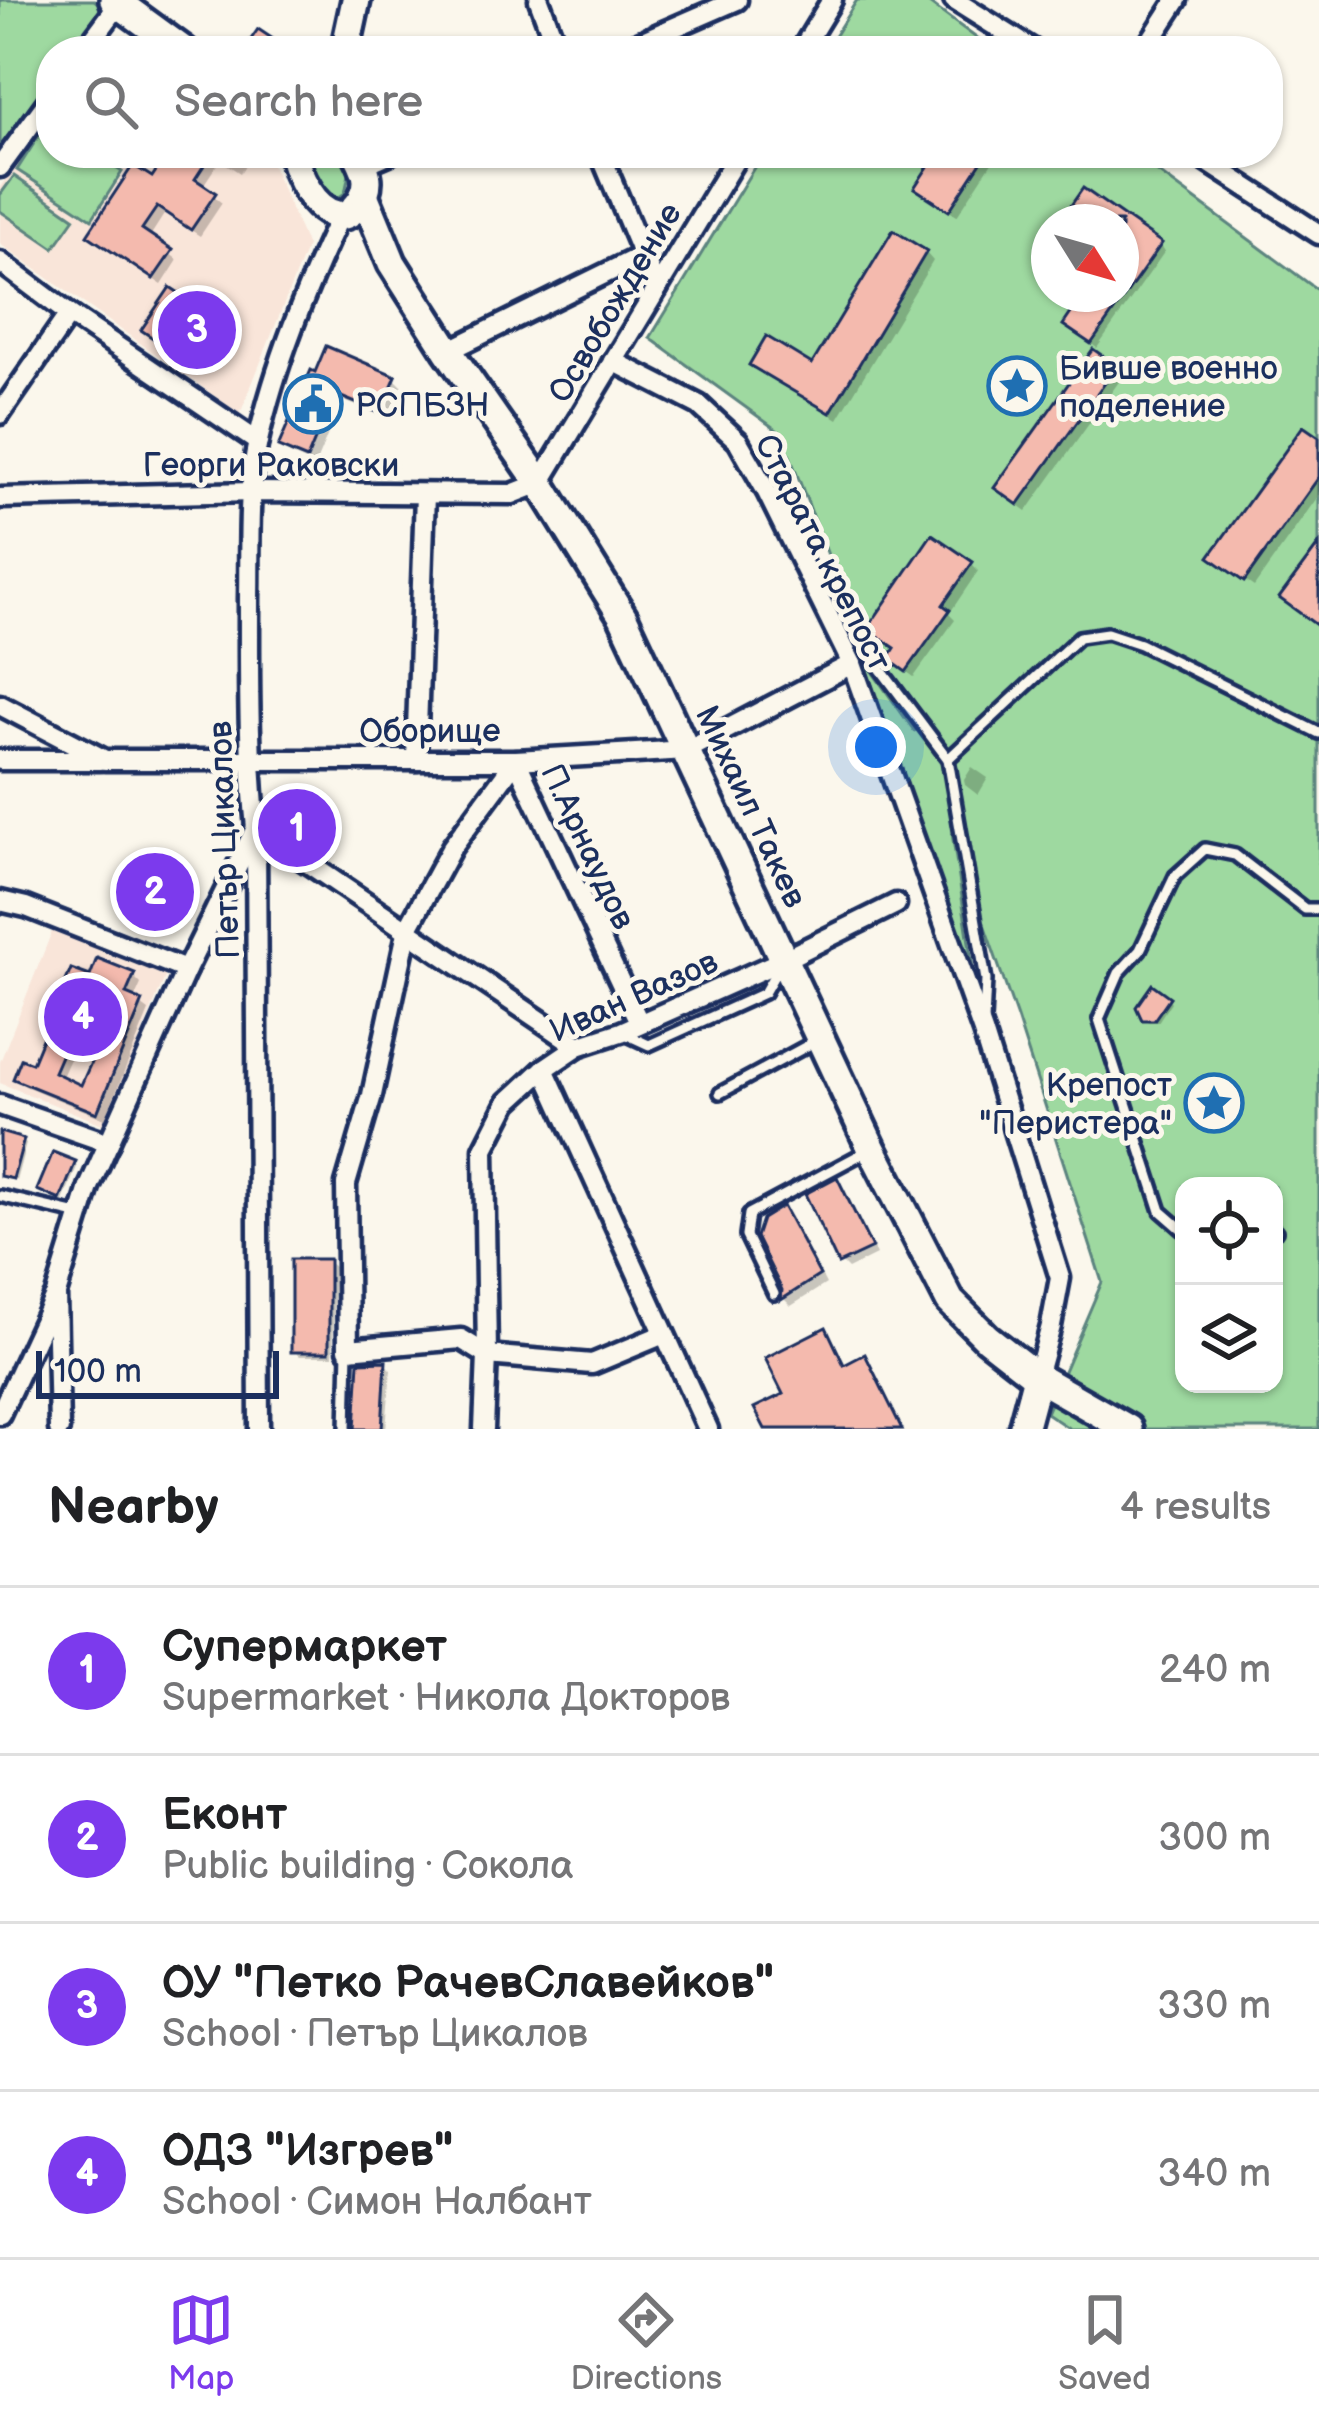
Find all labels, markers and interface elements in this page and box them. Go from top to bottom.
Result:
search box [36,36,1283,168]
icon: search [78,69,144,135]
text: Search here [174,75,423,130]
street label: Освобождение [540,196,691,410]
north arrow [1031,204,1139,312]
pin: 3 [158,285,236,375]
place label: Бивше военно поделение [1059,349,1278,427]
place icon: Бивше военно поделение [986,355,1048,417]
public building icon: РСПБЗН [282,373,344,435]
place label: РСПБЗН [355,386,490,426]
street label: Старата крепост [745,428,899,678]
street label: Георги Раковски [143,446,399,486]
street label: Михаил Такев [686,700,814,914]
street label: Оборище [359,712,501,752]
your location [846,717,906,777]
street label: Петър Цикалов [201,720,249,960]
street label: П.Арнаудов [532,758,643,936]
pin: 1 [258,783,336,873]
pin: 2 [116,847,194,937]
street label: Иван Вазов [544,942,724,1052]
pin: 4 [44,972,122,1062]
place label: Крепост "Перистера" [979,1066,1173,1144]
place icon: Крепост "Перистера" [1183,1072,1245,1134]
map controls [1175,1177,1283,1393]
button: locate [1175,1177,1283,1285]
button: layers [1175,1285,1283,1393]
scale bar [36,1345,279,1398]
text: 100 m [54,1352,142,1392]
text: Nearby [48,1477,219,1538]
text: 4 results [1120,1484,1271,1531]
text: Супермаркет [162,1620,447,1675]
text: 1 [79,1647,95,1694]
text: 240 m [1159,1647,1271,1694]
text: Supermarket · Никола Докторов [162,1675,730,1722]
text: Еконт [162,1788,287,1843]
text: 2 [75,1815,99,1862]
text: 300 m [1158,1815,1271,1862]
text: Public building · Сокола [162,1843,574,1890]
text: ОУ "Петко РачевСлавейков" [162,1956,774,2011]
text: 3 [76,1983,98,2030]
text: 330 m [1157,1983,1271,2030]
text: School · Петър Цикалов [162,2011,588,2058]
text: ОДЗ "Изгрев" [162,2124,453,2179]
text: 4 [76,2151,98,2198]
text: 340 m [1158,2151,1271,2198]
text: School · Симон Налбант [162,2179,592,2226]
tab: Map [168,2287,234,2399]
tab: Directions [571,2287,722,2399]
tab: Saved [1058,2287,1151,2399]

